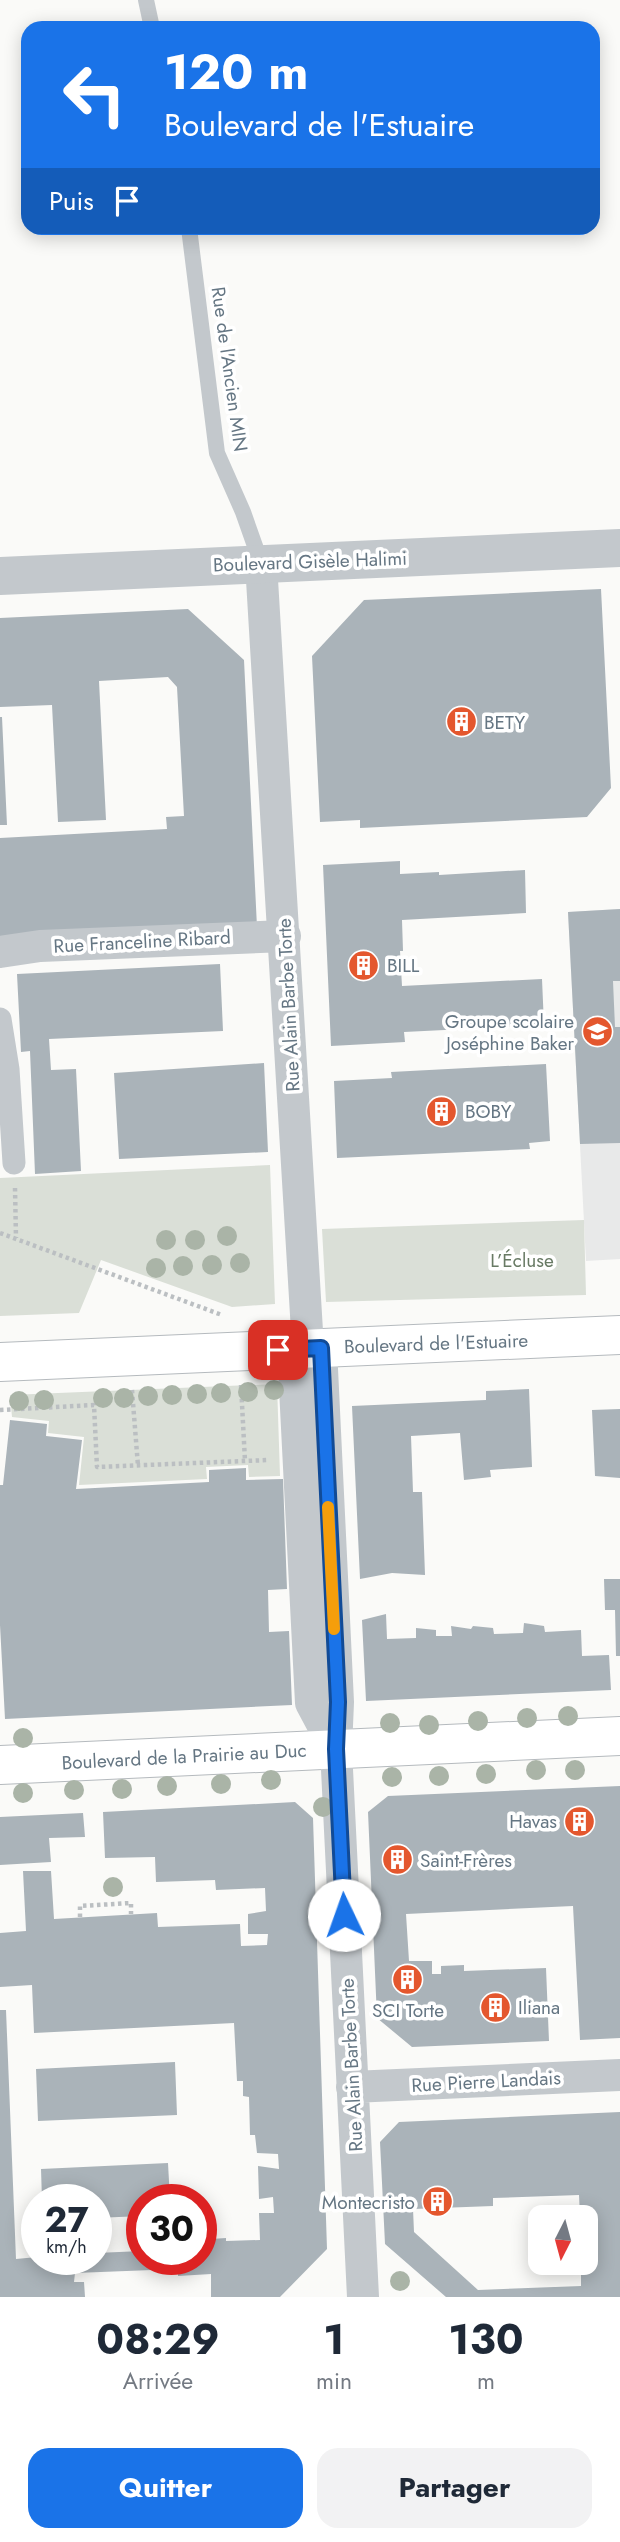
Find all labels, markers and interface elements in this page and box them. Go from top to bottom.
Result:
text: 120 m [164,37,308,107]
icon: left [49,49,140,140]
text: Boulevard de l'Estuaire [164,102,474,148]
text: Puis [49,182,94,220]
icon: arrive [108,182,146,220]
street label: Rue de l'Ancien MIN [205,285,254,453]
street label: Boulevard Gisèle Halimi [213,545,407,578]
building icon: BETY [444,705,478,739]
place label: BETY [484,709,525,736]
street label: Rue Alain Barbe Torte [270,917,307,1092]
street label: Rue Franceline Ribard [53,923,231,960]
building icon: BILL [347,948,381,982]
place label: BILL [387,952,420,979]
place label: Groupe scolaire Joséphine Baker [443,1008,574,1057]
school or university icon: Groupe scolaire Joséphine Baker [580,1015,614,1049]
building icon: BOBY [425,1094,459,1128]
place label: BOBY [465,1098,512,1125]
park label: L’Écluse [490,1247,554,1274]
pin [248,1320,308,1380]
street label: Boulevard de l'Estuaire [343,1327,529,1360]
icon: arrive [259,1331,297,1369]
street label: Boulevard de la Prairie au Duc [61,1737,307,1776]
building icon: Havas [563,1804,597,1838]
place label: Havas [509,1808,557,1835]
building icon: Saint-Frères [380,1843,414,1877]
place label: Saint-Frères [420,1847,512,1874]
position arrow [307,1878,381,1952]
building icon: SCI Torte [391,1962,425,1996]
street label: Rue Alain Barbe Torte [333,1977,370,2152]
building icon: Iliana [478,1990,512,2024]
place label: Iliana [518,1994,560,2021]
place label: SCI Torte [372,1997,444,2024]
street label: Rue Pierre Landais [411,2064,562,2099]
speed limit sign: 30 [126,2184,217,2275]
building icon: Montecristo [421,2185,455,2219]
place label: Montecristo [322,2189,415,2216]
text: 27 [44,2195,89,2245]
north arrow [528,2205,598,2275]
map controls [528,2205,598,2275]
text: km/h [46,2234,87,2260]
text: 08:29 [96,2309,220,2370]
text: 1 [323,2309,345,2370]
text: 130 [448,2309,524,2370]
text: Arrivée [123,2364,193,2398]
text: min [316,2364,352,2398]
text: m [477,2364,495,2398]
button: Quitter [28,2448,303,2528]
button: Partager [317,2448,592,2528]

